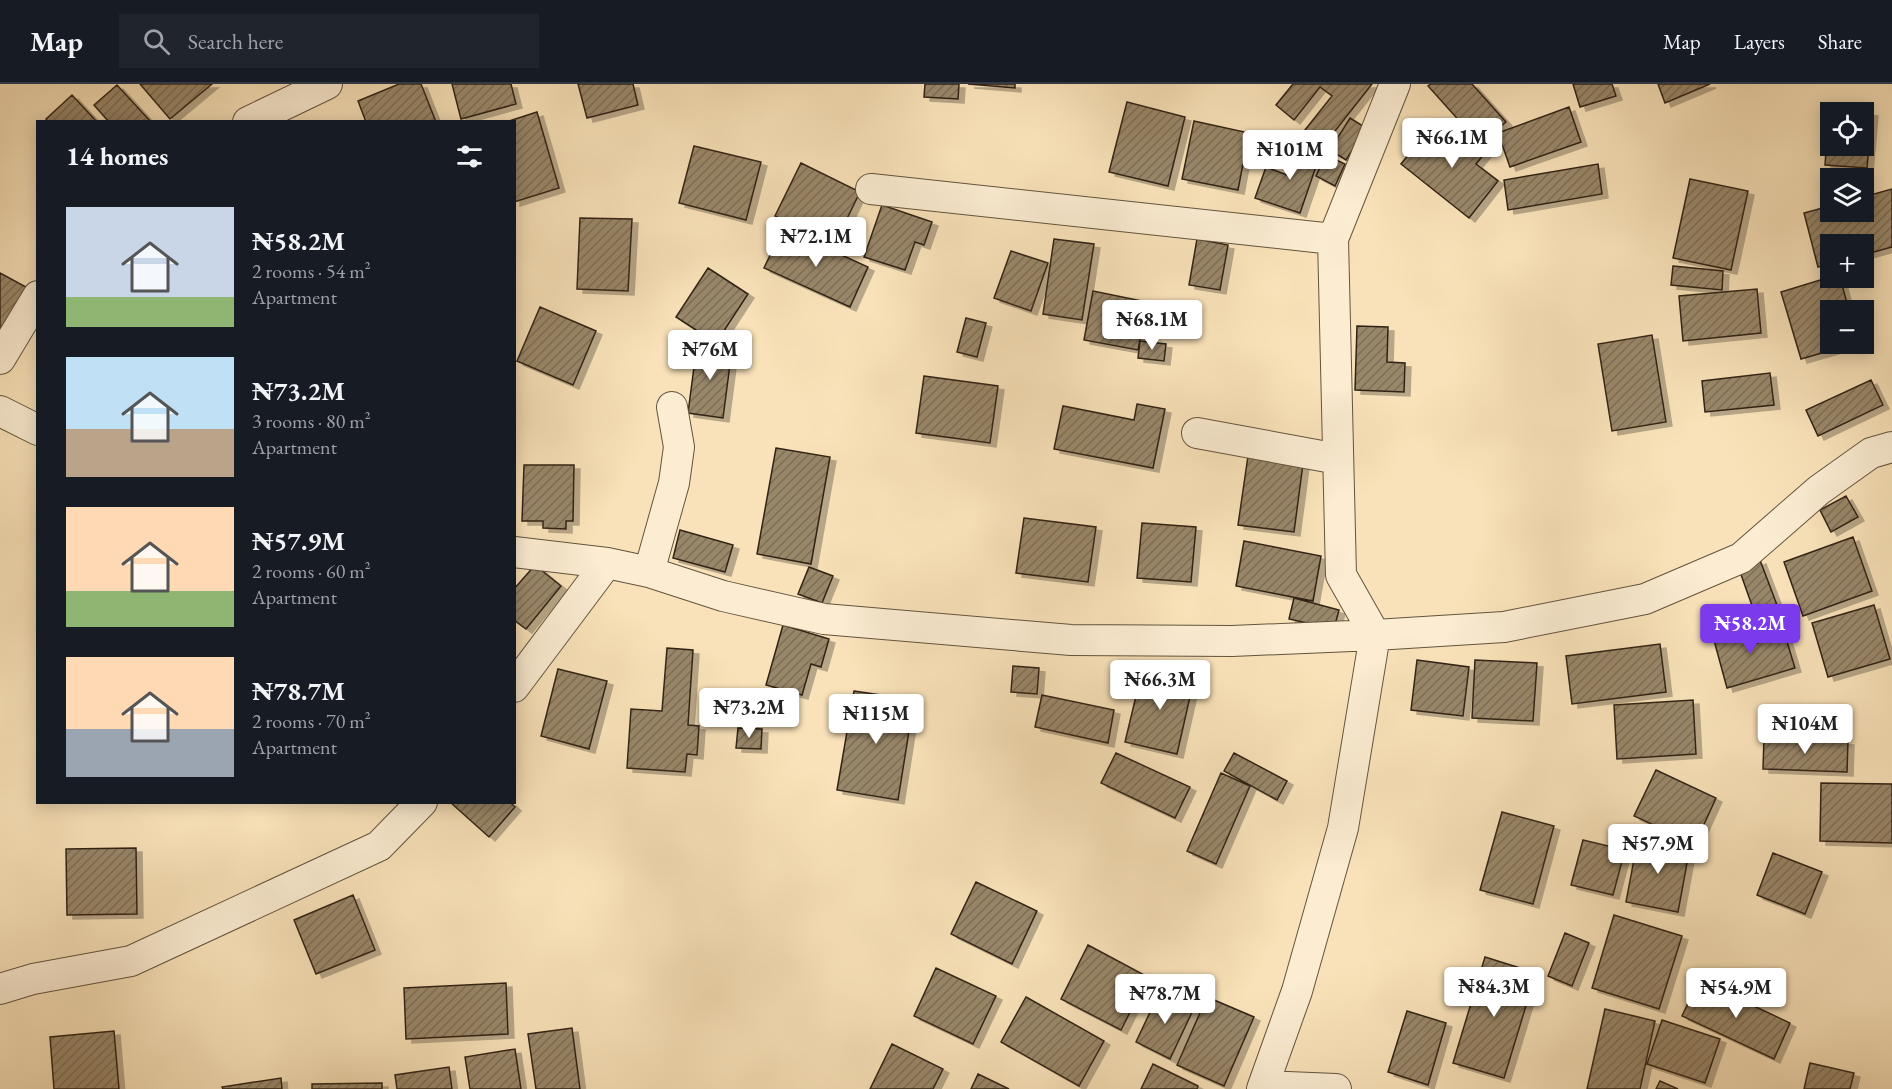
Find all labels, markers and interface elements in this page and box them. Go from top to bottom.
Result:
search box [119,14,539,68]
text: Map [30,23,83,59]
icon: search [140,25,173,58]
text: Search here [188,27,283,56]
text: Map [1663,28,1701,55]
text: Layers [1734,28,1785,55]
text: Share [1818,28,1862,55]
map controls [1820,102,1874,354]
button: locate [1820,102,1874,156]
pin: ₦66.1M [1403,118,1501,169]
text: ₦66.1M [1416,124,1488,150]
pin: ₦101M [1248,130,1332,181]
text: ₦101M [1257,136,1323,162]
text: 14 homes [66,139,168,173]
icon: filters [453,140,486,173]
button: layers [1820,168,1874,222]
pin: ₦72.1M [767,217,865,268]
text: ₦72.1M [780,223,852,249]
text: ₦58.2M [252,224,345,258]
icon: home [114,231,186,303]
button: + [1820,234,1874,288]
text: 2 rooms · 54 m² [252,258,371,284]
text: Apartment [252,284,337,310]
pin: ₦68.1M [1103,300,1201,351]
button: − [1820,300,1874,354]
text: ₦68.1M [1116,306,1188,332]
pin: ₦76M [674,330,746,381]
text: ₦76M [682,336,738,362]
text: ₦73.2M [252,374,345,408]
icon: home [114,381,186,453]
text: 3 rooms · 80 m² [252,408,371,434]
text: Apartment [252,434,337,460]
text: ₦57.9M [252,524,345,558]
icon: home [114,531,186,603]
text: 2 rooms · 60 m² [252,558,371,584]
text: Apartment [252,584,337,610]
pin: ₦58.2M [1701,604,1799,655]
text: ₦58.2M [1714,610,1786,636]
pin: ₦66.3M [1111,660,1209,711]
text: ₦66.3M [1124,666,1196,692]
text: ₦78.7M [252,674,345,708]
icon: home [114,681,186,753]
pin: ₦73.2M [700,688,798,739]
text: ₦73.2M [713,694,785,720]
pin: ₦115M [834,694,918,745]
text: ₦115M [843,700,909,726]
pin: ₦104M [1763,704,1847,755]
text: 2 rooms · 70 m² [252,708,371,734]
text: ₦104M [1772,710,1838,736]
text: Apartment [252,734,337,760]
pin: ₦57.9M [1609,824,1707,875]
text: ₦57.9M [1622,830,1694,856]
pin: ₦84.3M [1445,967,1543,1018]
pin: ₦54.9M [1687,968,1785,1019]
text: ₦84.3M [1458,973,1530,999]
pin: ₦78.7M [1116,974,1214,1025]
text: ₦54.9M [1700,974,1772,1000]
text: ₦78.7M [1129,980,1201,1006]

